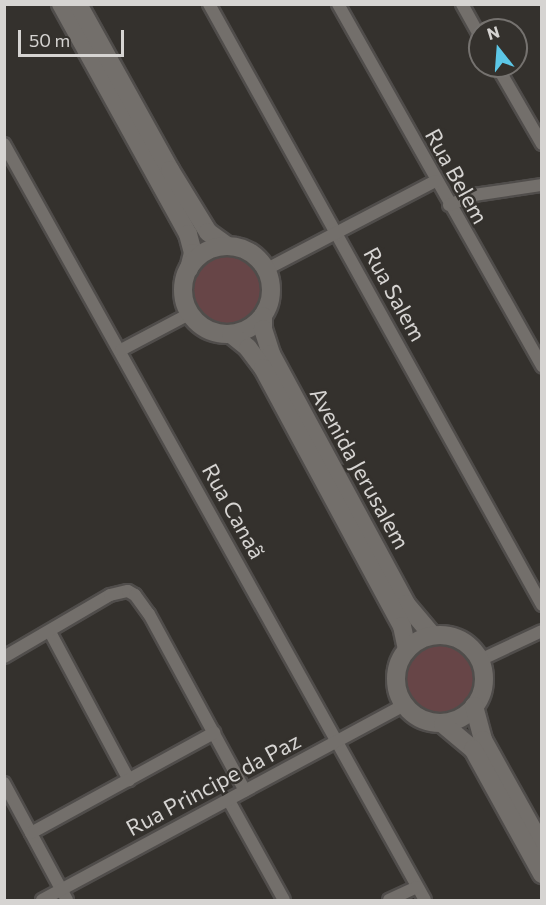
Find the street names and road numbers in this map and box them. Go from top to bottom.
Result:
street label: Rua Belem [420,124,494,228]
street label: Rua Salem [358,242,432,346]
street label: Avenida Jerusalem [305,383,415,553]
street label: Rua Canaã [197,459,271,563]
street label: Rua Principe da Paz [121,727,305,841]

